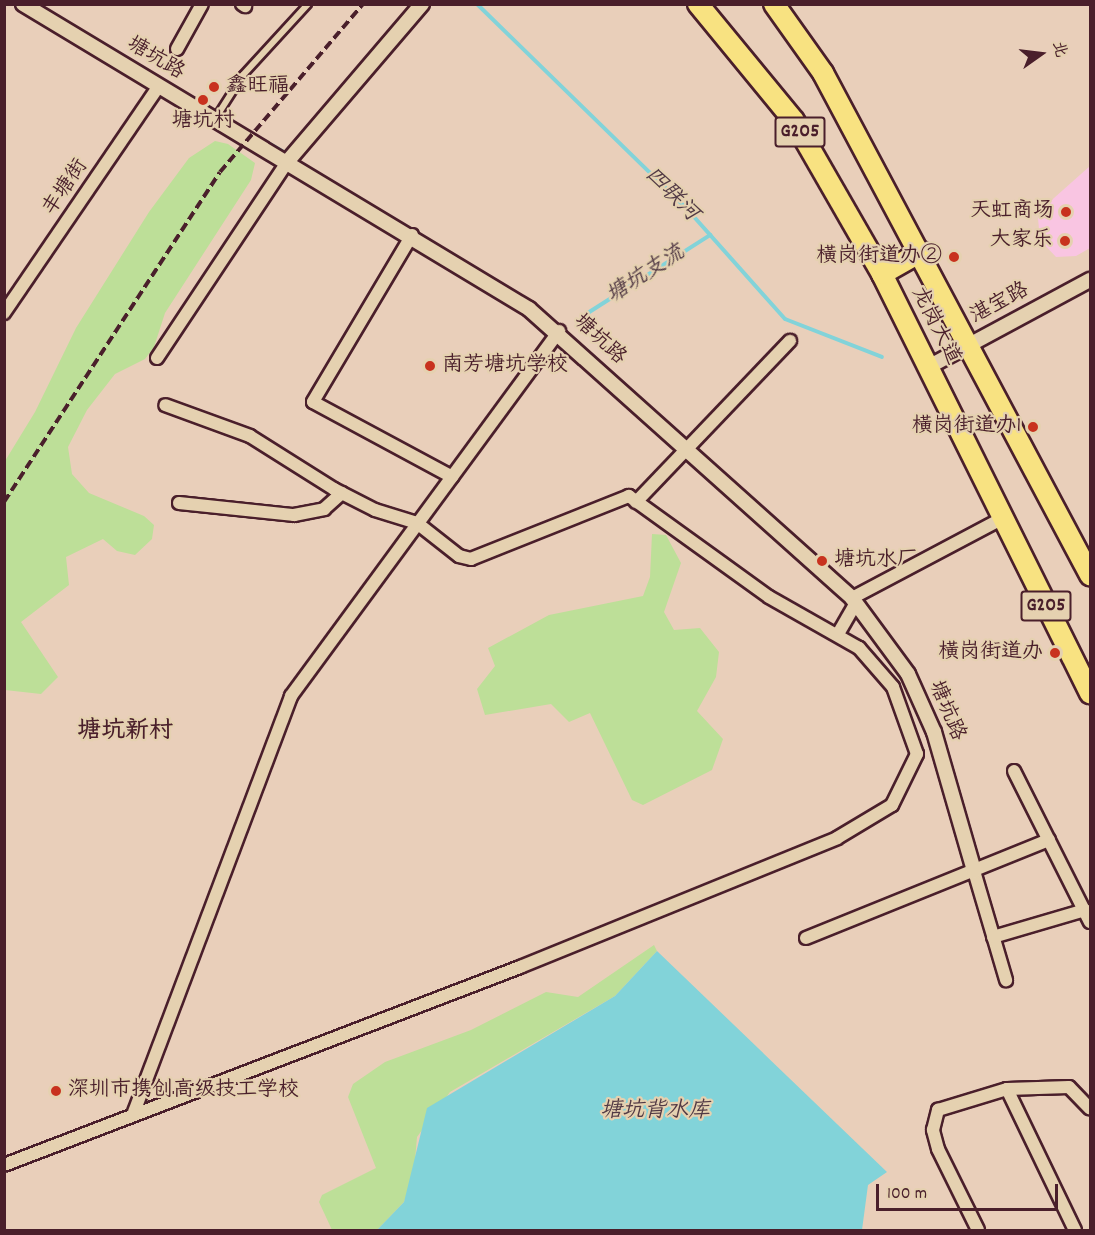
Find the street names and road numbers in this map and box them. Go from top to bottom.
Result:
street label: 塘坑路 [122,32,188,86]
road number: G205 [774,115,826,149]
street label: 丰塘街 [38,155,94,221]
street label: 湛宝路 [966,278,1034,330]
street label: 龙岗大道 [905,283,965,369]
street label: 塘坑路 [567,309,631,371]
road number: G205 [1020,589,1072,623]
street label: 塘坑路 [922,677,970,745]

